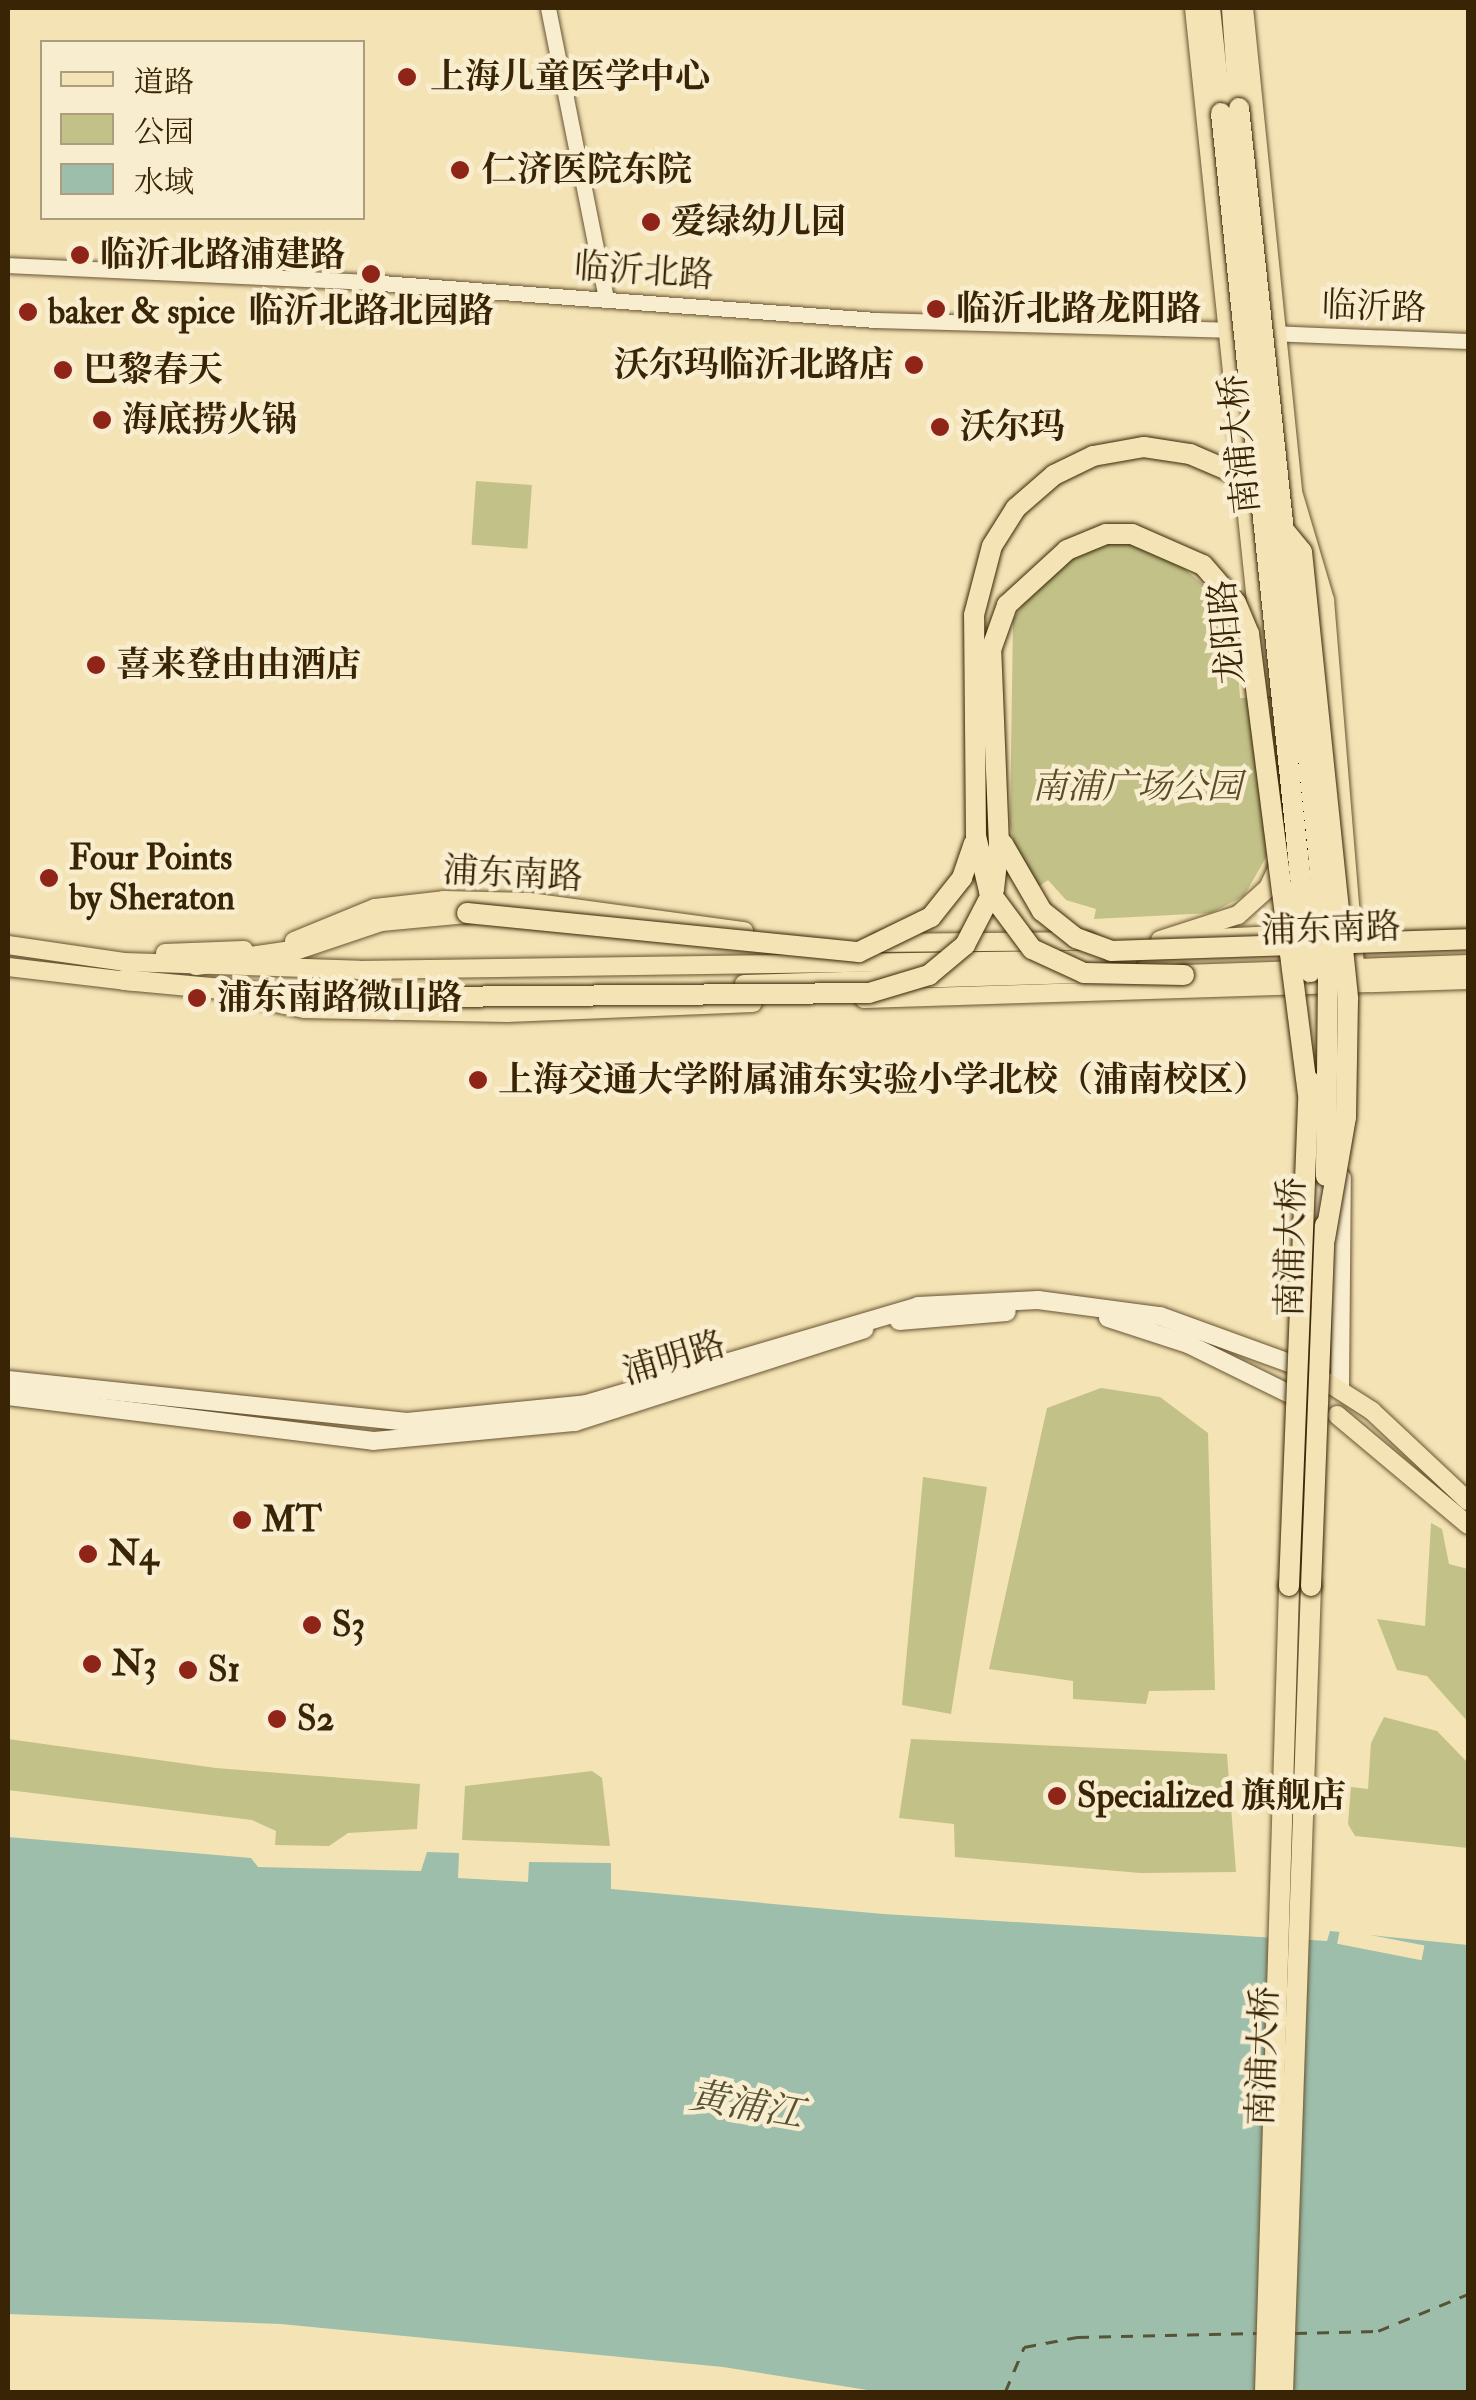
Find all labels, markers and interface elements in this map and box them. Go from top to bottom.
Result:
legend [40,40,365,220]
place label: 上海儿童医学中心 [430,56,710,98]
text: 道路 [134,64,194,101]
marker: 上海儿童医学中心 [394,64,420,90]
text: 公园 [134,114,194,151]
place label: 仁济医院东院 [482,149,692,191]
marker: 仁济医院东院 [447,157,473,183]
text: 水域 [134,164,194,201]
place label: 爱绿幼儿园 [671,201,846,243]
marker: 爱绿幼儿园 [640,211,662,233]
place label: 临沂北路浦建路 [100,234,345,276]
marker: 临沂北路浦建路 [69,244,91,266]
street label: 临沂北路 [573,245,715,297]
marker: 临沂北路北园路 [360,263,382,285]
street label: 临沂路 [1321,284,1427,330]
place label: 临沂北路龙阳路 [956,288,1201,330]
place label: 临沂北路北园路 [249,290,493,332]
place label: baker & spice [48,291,235,333]
marker: 临沂北路龙阳路 [925,298,947,320]
marker: baker & spice [17,301,39,323]
place label: 沃尔玛临沂北路店 [614,344,894,386]
place label: 巴黎春天 [83,349,223,391]
marker: 沃尔玛临沂北路店 [903,354,925,376]
marker: 巴黎春天 [52,359,74,381]
street label: 南浦大桥 [1212,372,1268,516]
place label: 海底捞火锅 [122,399,297,441]
place label: 沃尔玛 [960,406,1065,448]
marker: 海底捞火锅 [91,409,113,431]
marker: 沃尔玛 [929,416,951,438]
street label: 龙阳路 [1202,578,1252,686]
place label: 喜来登由由酒店 [116,644,361,686]
marker: 喜来登由由酒店 [85,654,107,676]
park label: 南浦广场公园 [1032,766,1242,808]
place label: Four Points by Sheraton [69,837,235,919]
street label: 浦东南路 [442,849,584,899]
marker: Four Points by Sheraton [38,867,60,889]
street label: 浦东南路 [1260,906,1402,952]
place label: 浦东南路微山路 [217,977,462,1019]
marker: 浦东南路微山路 [186,987,208,1009]
place label: 上海交通大学附属浦东实验小学北校（浦南校区） [498,1059,1268,1101]
marker: 上海交通大学附属浦东实验小学北校（浦南校区） [467,1069,489,1091]
street label: 南浦大桥 [1269,1177,1313,1317]
street label: 浦明路 [618,1323,730,1393]
place label: MT [262,1499,322,1541]
marker: MT [231,1509,253,1531]
place label: N4 [108,1533,158,1575]
marker: N4 [77,1543,99,1565]
place label: S3 [332,1604,365,1646]
marker: S3 [301,1614,323,1636]
place label: N3 [112,1643,157,1685]
place label: S1 [208,1649,240,1691]
marker: N3 [81,1653,103,1675]
marker: S1 [177,1659,199,1681]
place label: S2 [297,1698,334,1740]
marker: S2 [266,1708,288,1730]
place label: Specialized 旗舰店 [1077,1775,1346,1817]
marker: Specialized 旗舰店 [1046,1785,1068,1807]
street label: 南浦大桥 [1240,1985,1286,2127]
water label: 黄浦江 [686,2074,806,2138]

